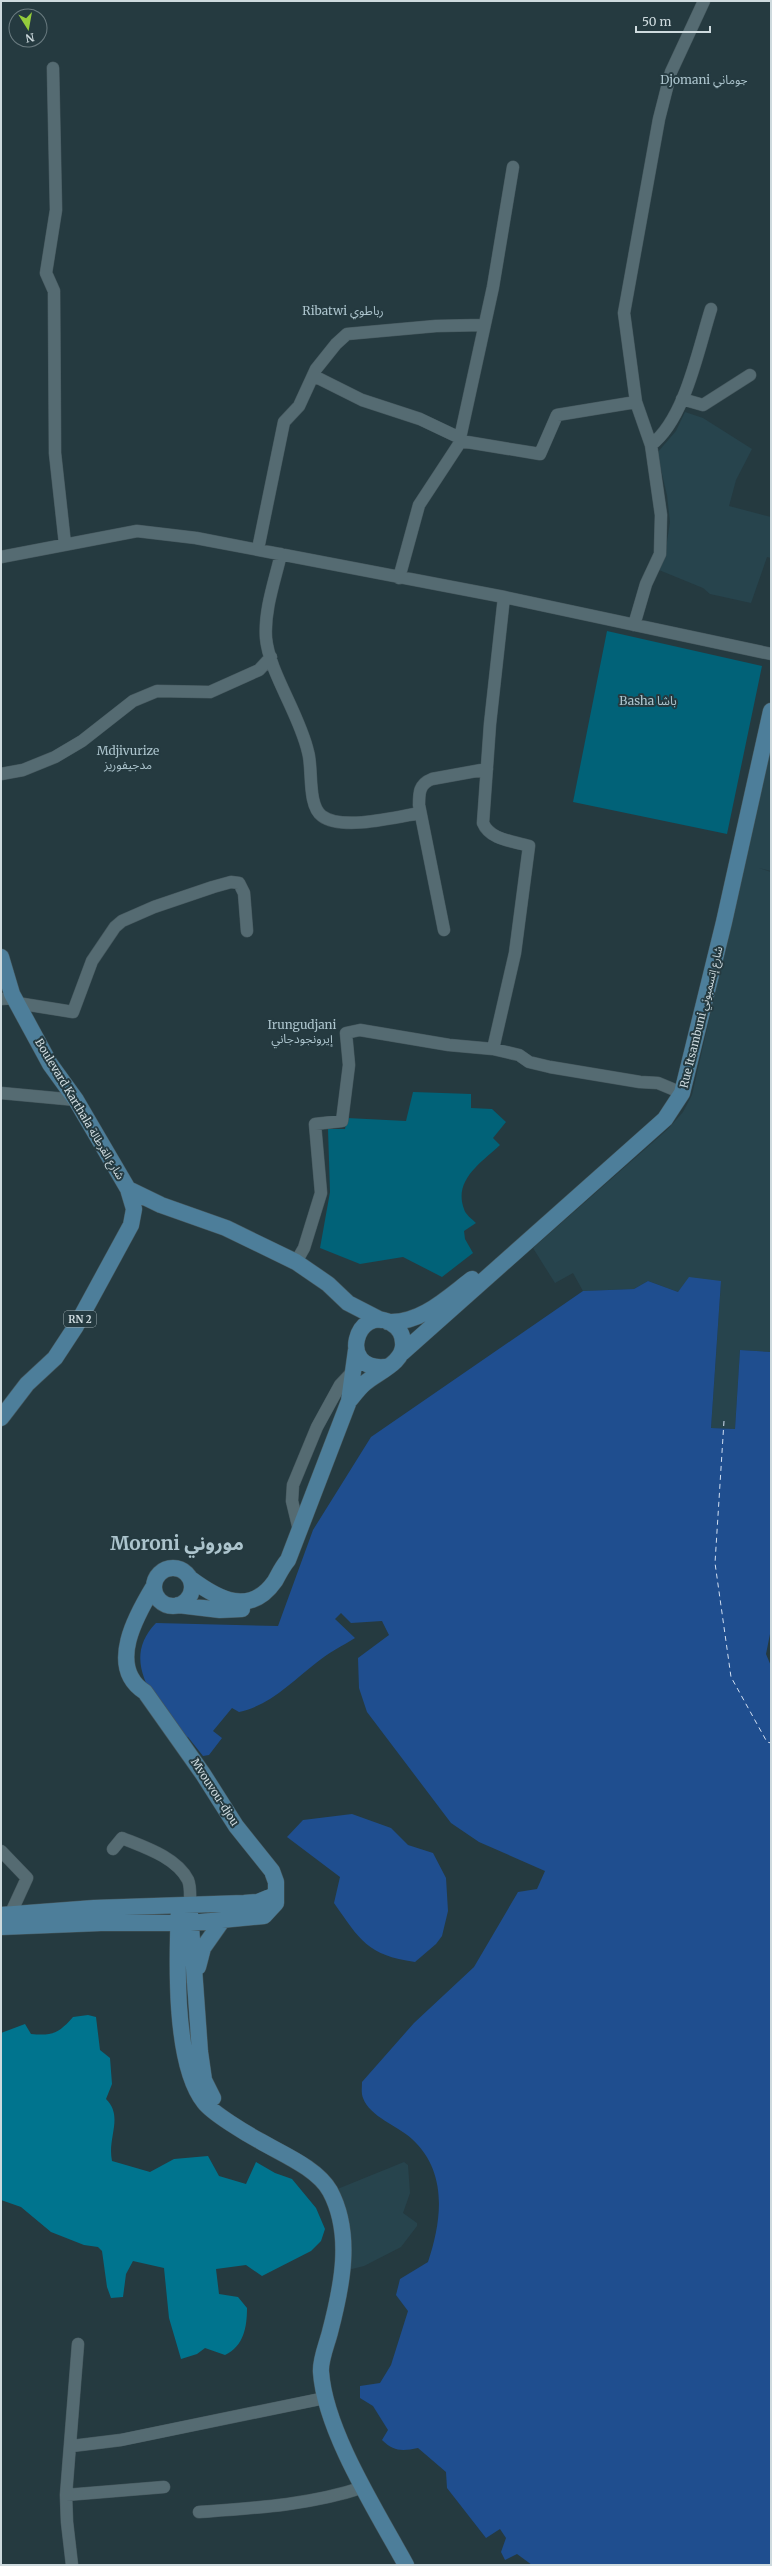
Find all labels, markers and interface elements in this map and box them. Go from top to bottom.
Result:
north arrow [8,8,48,48]
scale bar [636,8,710,34]
text: 50 m [642,14,671,29]
text: N [24,30,36,46]
district label: Djomani جوماني [660,72,748,89]
district label: Ribatwi رباطوي [302,303,384,320]
district label: Basha باشا [619,693,677,708]
district label: Mdjivurize مدجيفوريز [97,743,159,772]
street label: Rue Itsambuni شارع إتسمبوني [677,944,728,1090]
district label: Irungudjani إيرونجودجاني [268,1017,337,1048]
street label: Boulevard Karthala شارع القرطالة [31,1036,128,1183]
road number: RN 2 [64,1311,96,1327]
district label: Moroni موروني [110,1531,244,1558]
street label: Mvouvou-djou [188,1756,242,1828]

